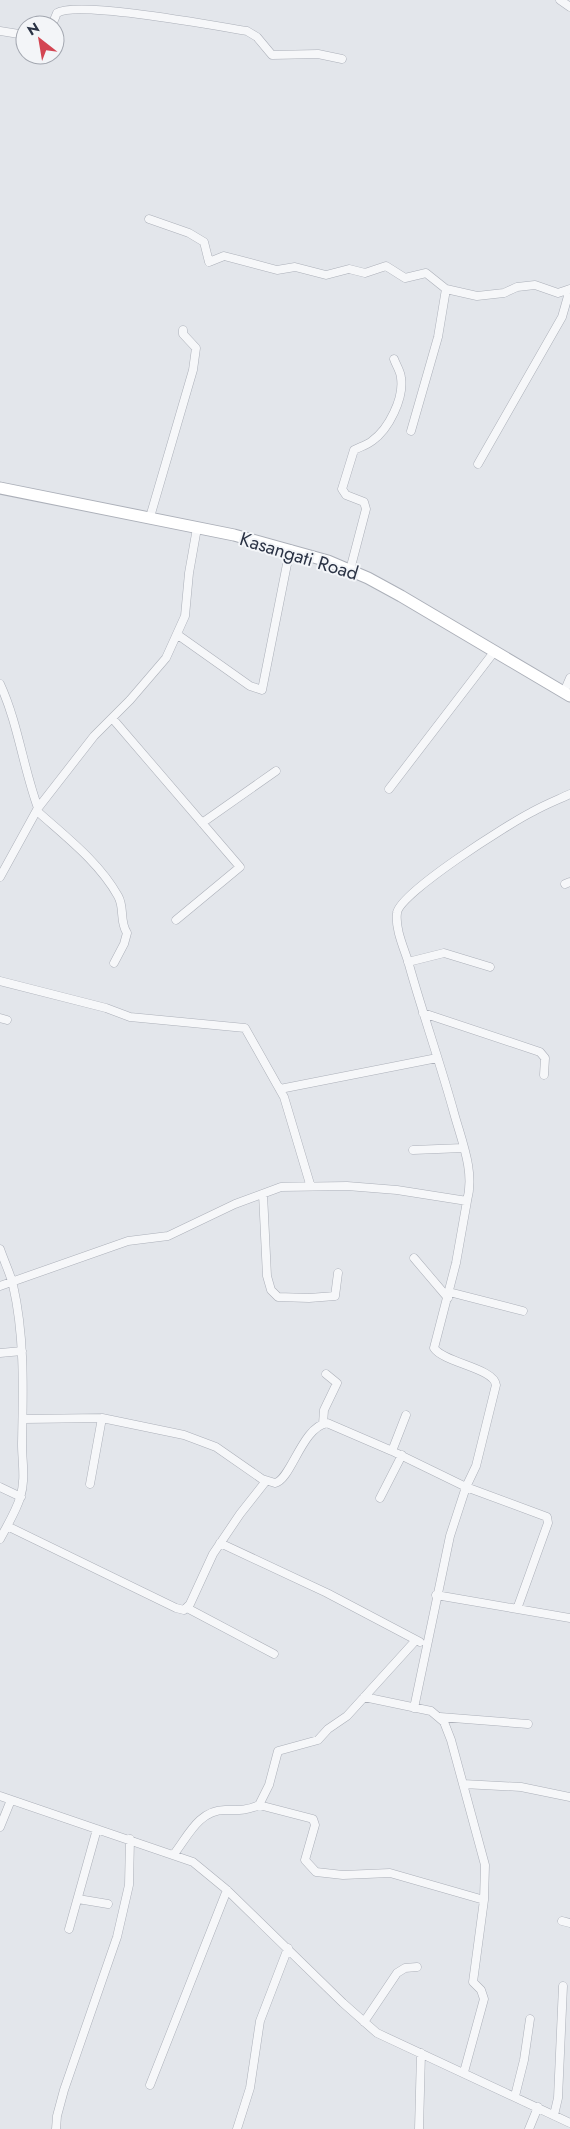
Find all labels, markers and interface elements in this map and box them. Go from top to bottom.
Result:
north arrow [15,15,65,65]
text: N [23,17,43,40]
street label: Kasangati Road [236,525,362,587]

